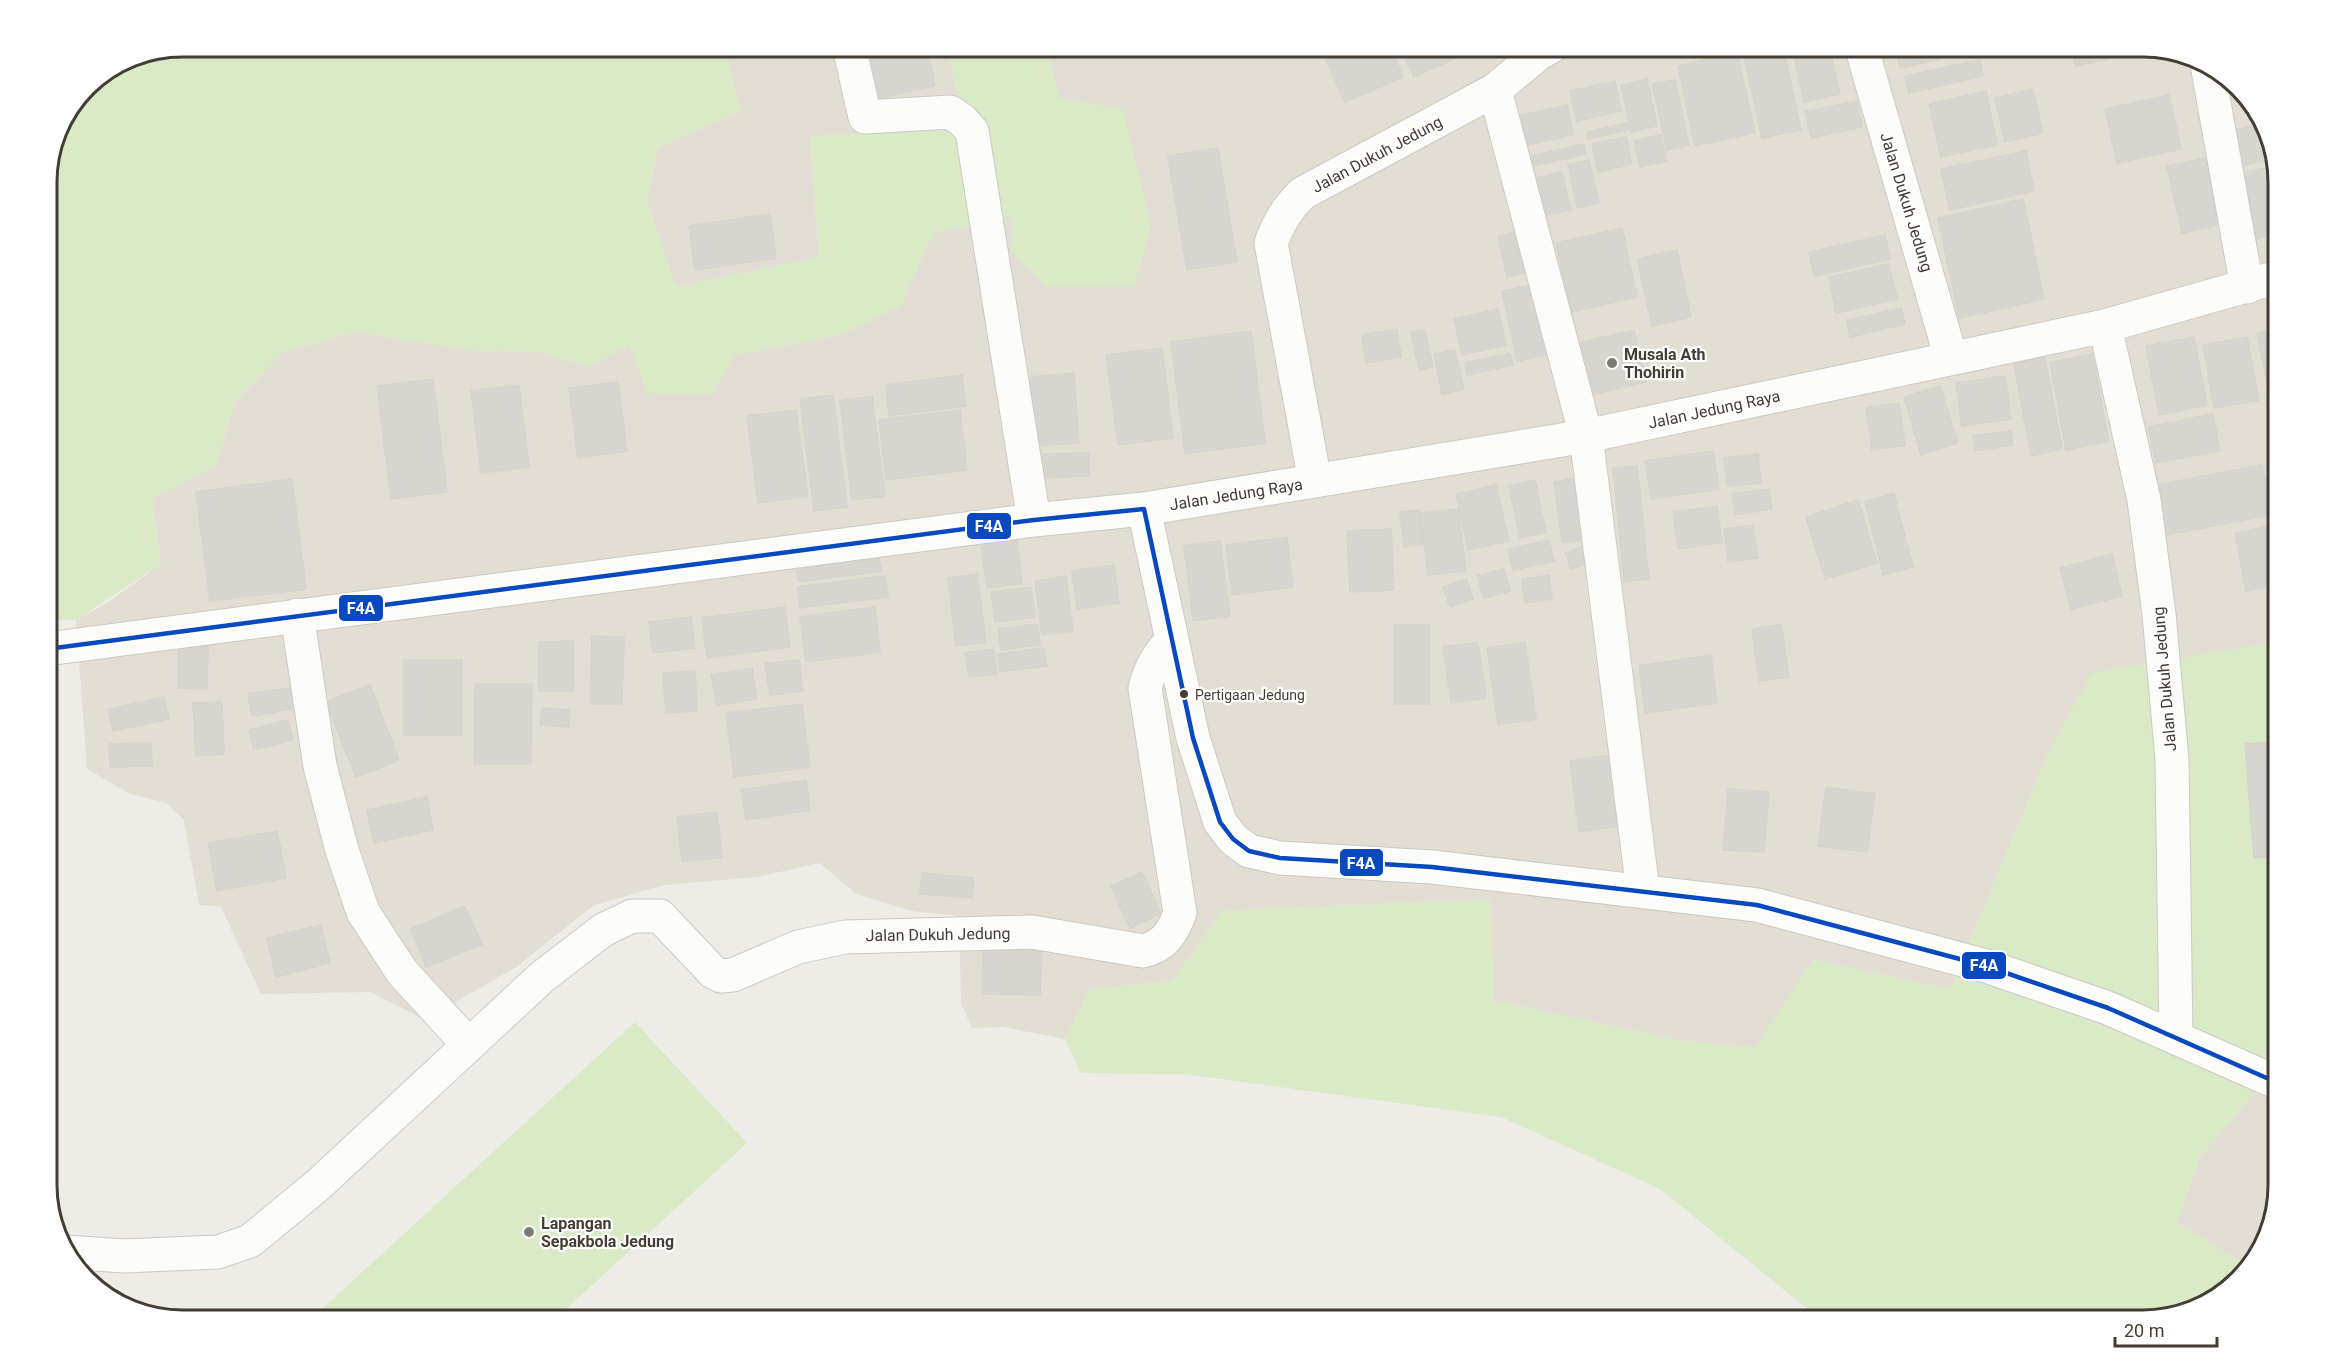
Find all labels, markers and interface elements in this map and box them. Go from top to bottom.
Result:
street label: Jalan Dukuh Jedung [1309,112,1446,197]
street label: Jalan Dukuh Jedung [1876,130,1937,274]
place label: Musala Ath Thohirin [1624,345,1706,382]
marker: Musala Ath Thohirin [1605,356,1619,370]
street label: Jalan Jedung Raya [1646,386,1782,433]
street label: Jalan Jedung Raya [1168,475,1304,514]
line badge: F4A [966,512,1012,540]
text: F4A [975,517,1004,536]
line badge: F4A [338,594,384,622]
text: F4A [347,599,376,618]
street label: Jalan Dukuh Jedung [2149,606,2180,752]
place label: Pertigaan Jedung [1195,687,1305,703]
marker: Pertigaan Jedung [1178,688,1190,700]
line badge: F4A [1339,848,1384,877]
text: F4A [1347,854,1376,873]
street label: Jalan Dukuh Jedung [865,924,1011,945]
line badge: F4A [1961,951,2007,980]
text: F4A [1970,956,1999,975]
place label: Lapangan Sepakbola Jedung [541,1214,674,1251]
marker: Lapangan Sepakbola Jedung [522,1225,536,1239]
scale bar [2115,1310,2217,1348]
text: 20 m [2124,1320,2164,1341]

